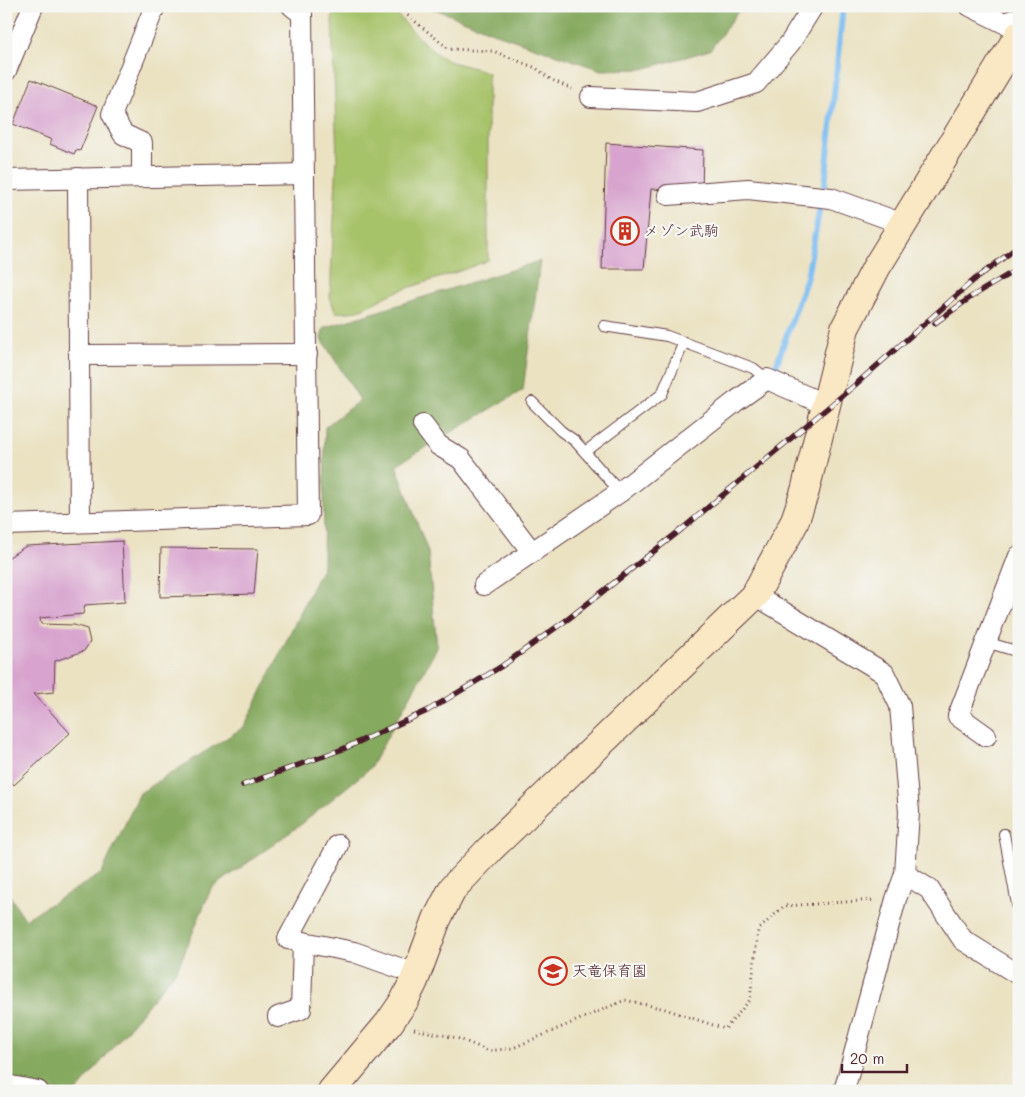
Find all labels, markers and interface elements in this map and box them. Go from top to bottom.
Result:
building icon: メゾン武駒 [610,216,640,246]
place label: メゾン武駒 [644,220,719,240]
school or university icon: 天竜保育園 [538,956,568,986]
place label: 天竜保育園 [572,960,647,980]
scale bar [842,1042,908,1074]
text: 20 m [850,1048,884,1068]

